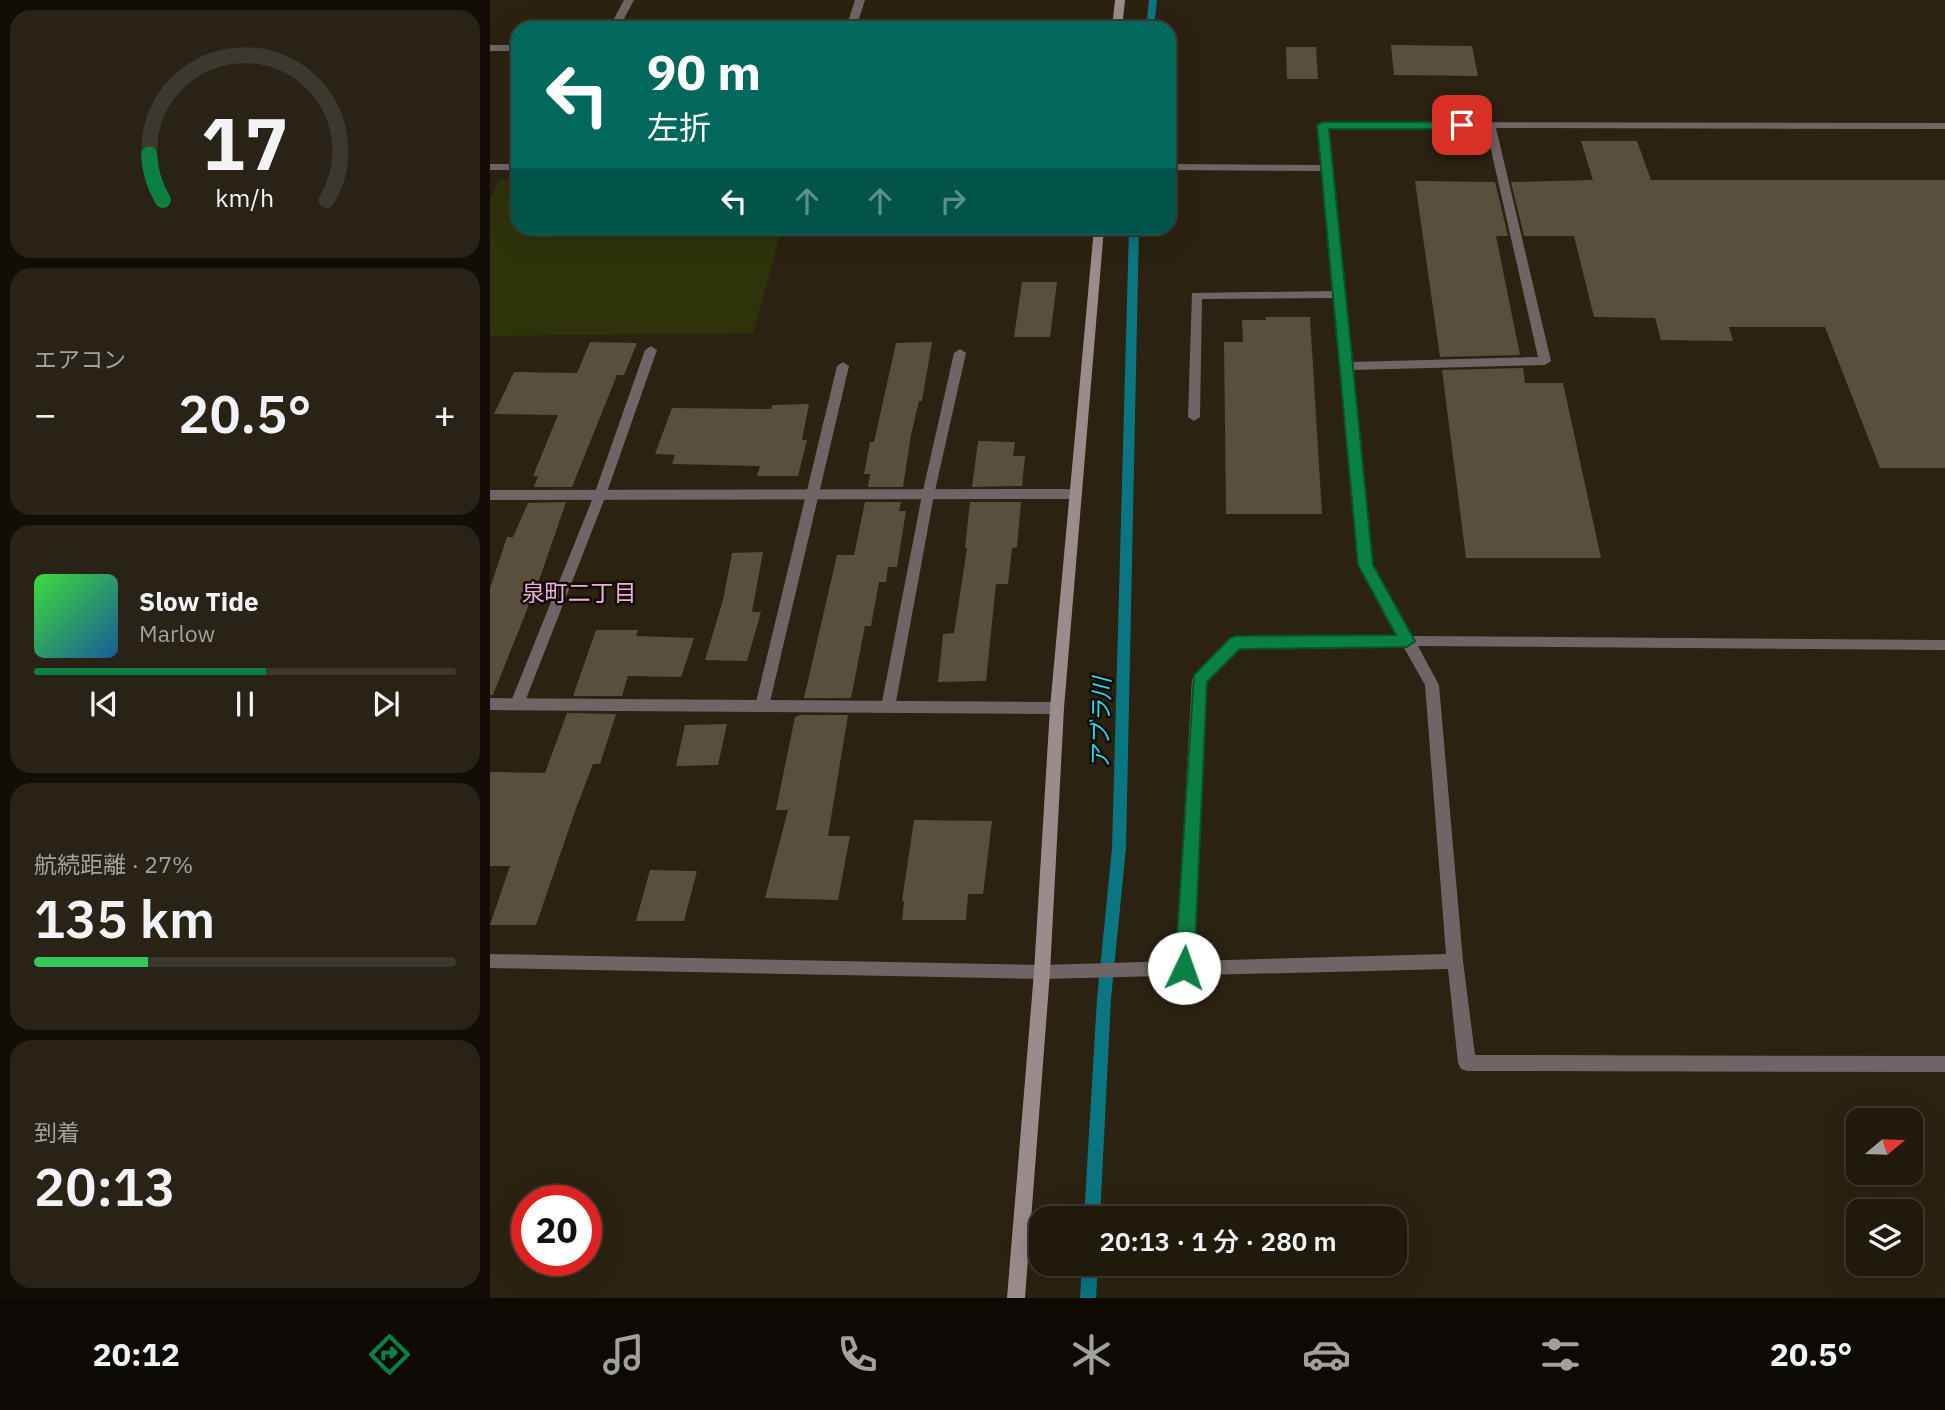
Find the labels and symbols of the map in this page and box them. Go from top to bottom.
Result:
pin [1432,95,1492,155]
district label: 泉町二丁目 [522,577,637,607]
water label: アブラ川 [1084,674,1116,769]
position arrow [1147,931,1221,1005]
north arrow [1846,1108,1923,1185]
speed limit sign: 20 [511,1185,602,1276]

